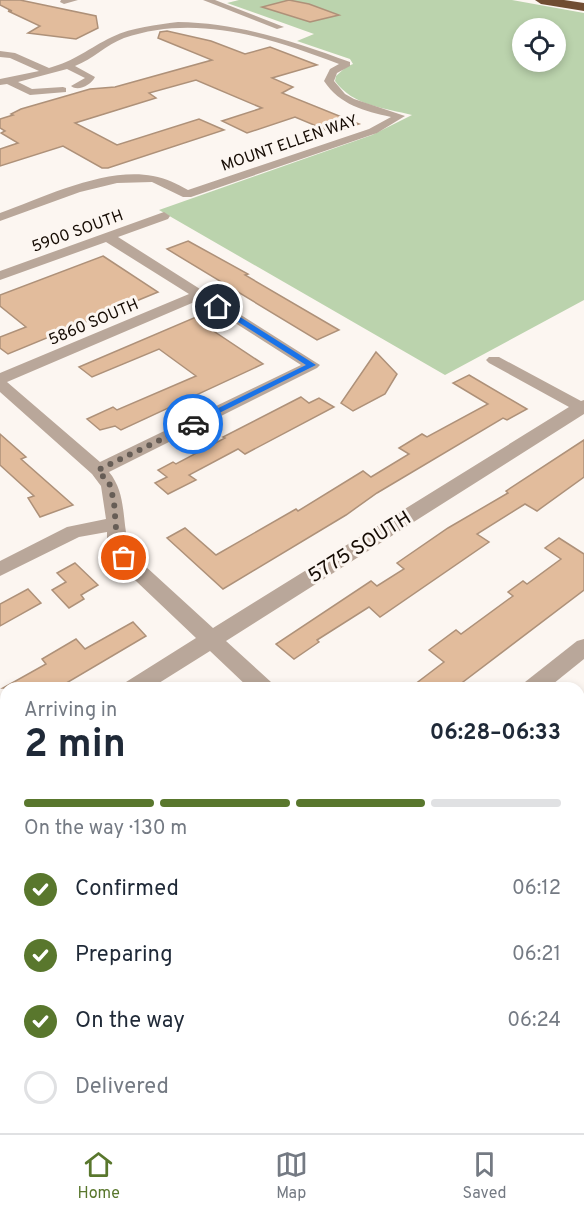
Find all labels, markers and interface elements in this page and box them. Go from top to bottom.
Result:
map controls [512,18,566,72]
button: locate [512,18,566,72]
street label: MOUNT ELLEN WAY [219,111,361,177]
street label: 5900 SOUTH [29,206,126,258]
pin [192,281,243,332]
icon: home [201,290,234,323]
street label: 5860 SOUTH [46,295,142,351]
courier [163,394,223,454]
icon: car [177,408,210,441]
street label: 5775 SOUTH [304,506,417,590]
pin [98,532,149,583]
icon: bag [107,541,140,574]
text: Arriving in [24,698,117,724]
text: 06:28–06:33 [430,720,561,747]
text: 2 min [24,722,126,771]
text: On the way · 130 m [24,816,187,842]
icon: check [24,873,57,906]
text: Confirmed [75,876,179,903]
text: 06:12 [512,876,561,902]
icon: check [24,939,57,972]
text: Preparing [75,942,173,969]
text: 06:21 [512,942,561,968]
icon: check [24,1005,57,1038]
text: On the way [75,1008,185,1035]
text: 06:24 [507,1008,561,1034]
text: Delivered [75,1074,169,1101]
tab: Home [77,1148,120,1204]
tab: Map [275,1148,308,1204]
tab: Saved [463,1148,507,1204]

